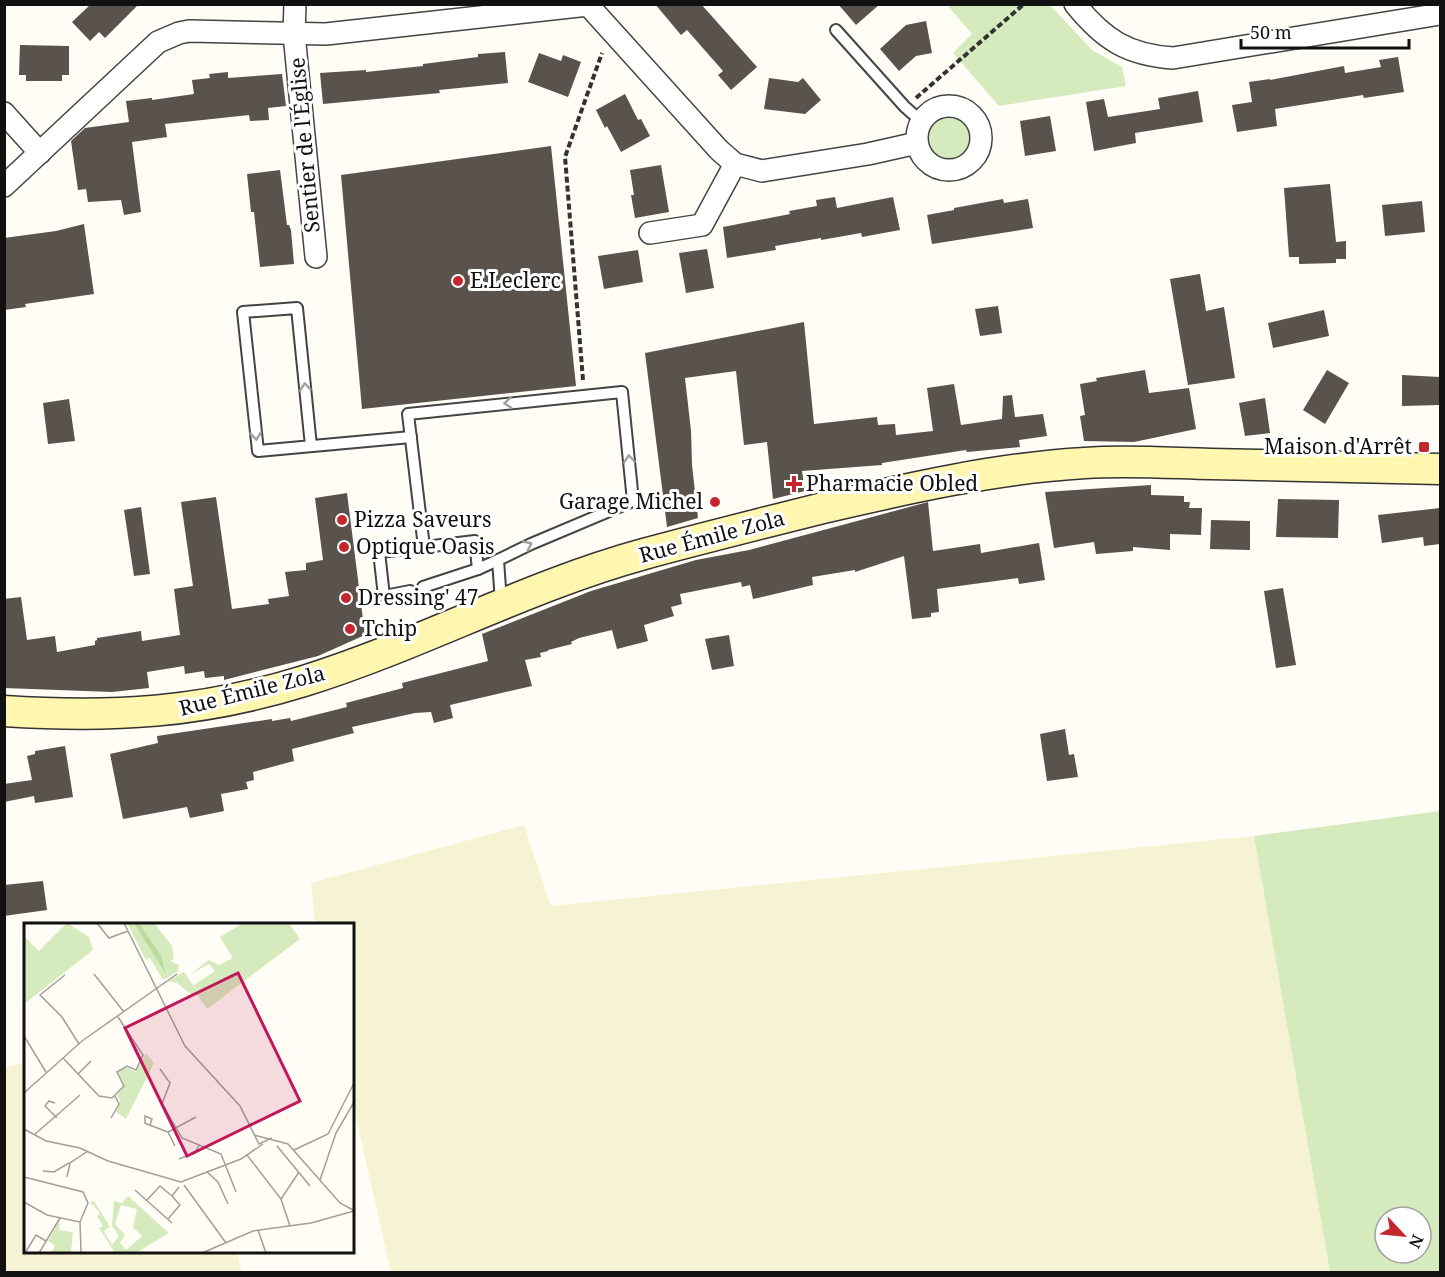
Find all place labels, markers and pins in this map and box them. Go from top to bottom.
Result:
place label: E.Leclerc [470,266,561,294]
marker: E.Leclerc [451,274,465,288]
place label: Maison d'Arrêt [1264,432,1412,460]
marker: Maison d'Arrêt [1417,440,1431,454]
place label: Pharmacie Obled [806,469,978,497]
marker: Pharmacie Obled [787,477,801,491]
place label: Garage Michel [559,487,703,515]
marker: Garage Michel [708,495,722,509]
place label: Pizza Saveurs [354,505,492,533]
marker: Pizza Saveurs [335,513,349,527]
place label: Optique Oasis [356,532,495,560]
marker: Optique Oasis [337,540,351,554]
place label: Dressing' 47 [358,583,478,611]
marker: Dressing' 47 [339,591,353,605]
place label: Tchip [362,614,417,642]
marker: Tchip [343,622,357,636]

